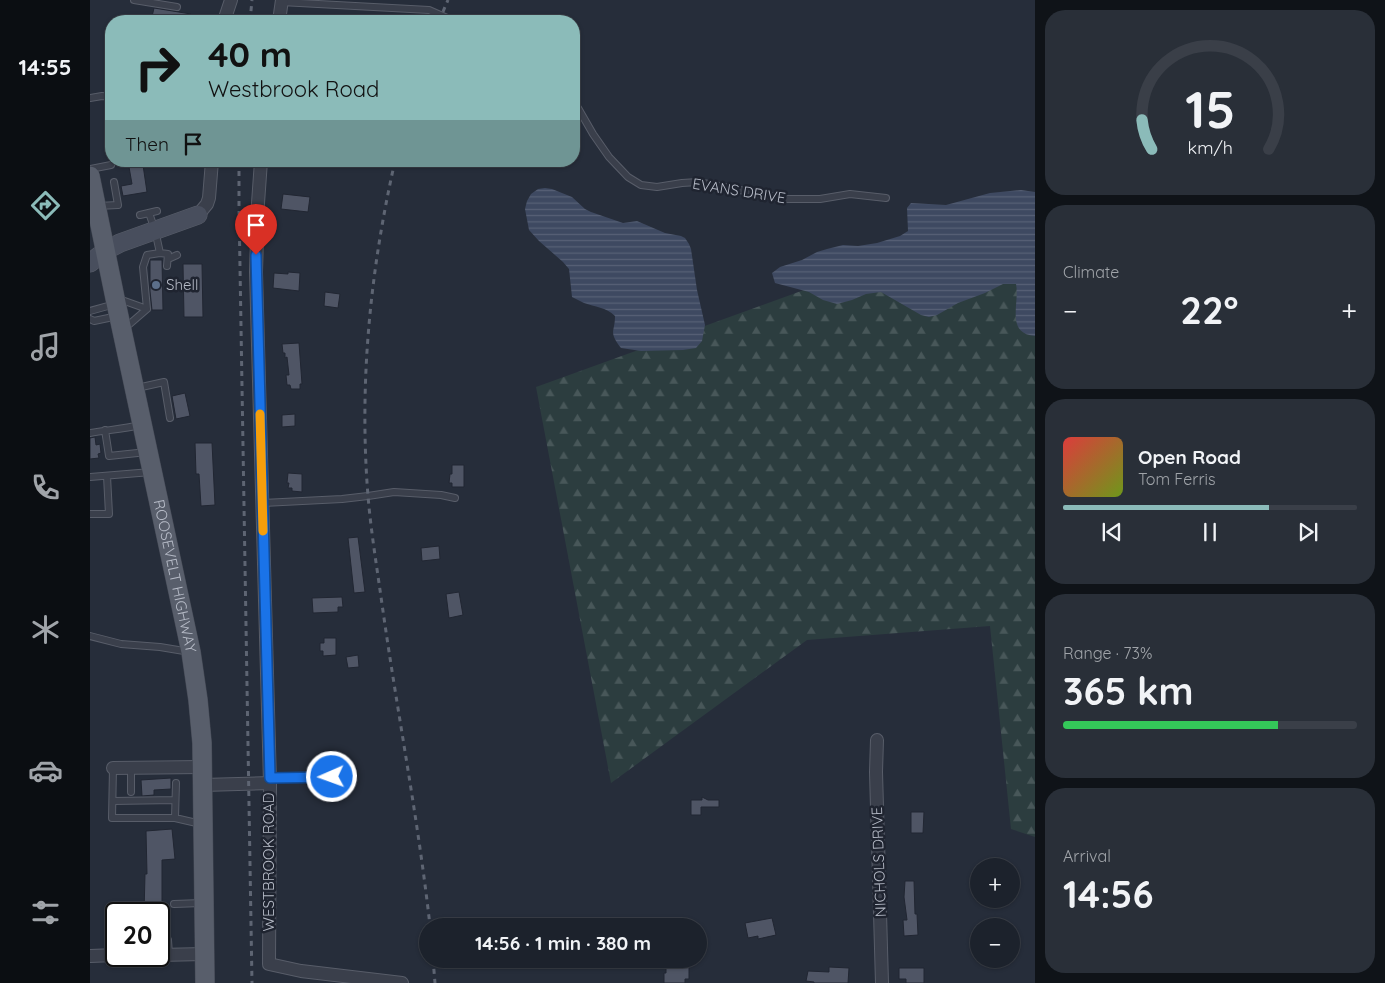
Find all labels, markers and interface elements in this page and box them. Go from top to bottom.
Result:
text: 40 m [208,32,292,76]
icon: right [125,35,190,100]
text: 14:55 [19,53,71,81]
text: Westbrook Road [208,75,379,103]
text: 15 [1185,76,1235,141]
icon: arrive [179,130,207,158]
text: Then [125,132,169,156]
text: km/h [1187,136,1233,158]
street label: EVANS DRIVE [691,174,787,207]
icon: directions [28,188,63,223]
pin [235,204,277,255]
icon: arrive [242,211,270,239]
text: Climate [1063,262,1119,282]
place label: Shell [166,275,198,294]
marker: Shell [150,279,162,291]
text: 22° [1180,286,1238,334]
text: − [1063,293,1078,328]
text: + [1341,293,1357,328]
icon: music [28,329,63,364]
text: Open Road [1138,445,1241,469]
text: Tom Ferris [1138,469,1215,489]
icon: phone [28,470,63,505]
street label: ROOSEVELT HIGHWAY [150,498,201,655]
icon: previous [1098,518,1126,546]
icon: pause [1196,518,1224,546]
icon: next [1294,518,1322,546]
icon: climate [28,612,63,647]
text: Range · 73% [1063,643,1152,663]
text: 365 km [1063,667,1194,715]
position arrow [305,750,357,802]
icon: car [28,753,63,788]
street label: WESTBROOK ROAD [259,792,278,932]
street label: NICHOLS DRIVE [867,807,890,917]
text: Arrival [1063,846,1111,866]
map controls [970,858,1020,968]
button: + [970,858,1020,908]
text: 14:56 [1063,870,1153,918]
icon: filters [28,895,63,930]
speed limit sign: 20 [105,902,170,967]
button: − [970,918,1020,968]
text: 14:56 · 1 min · 380 m [475,931,651,955]

